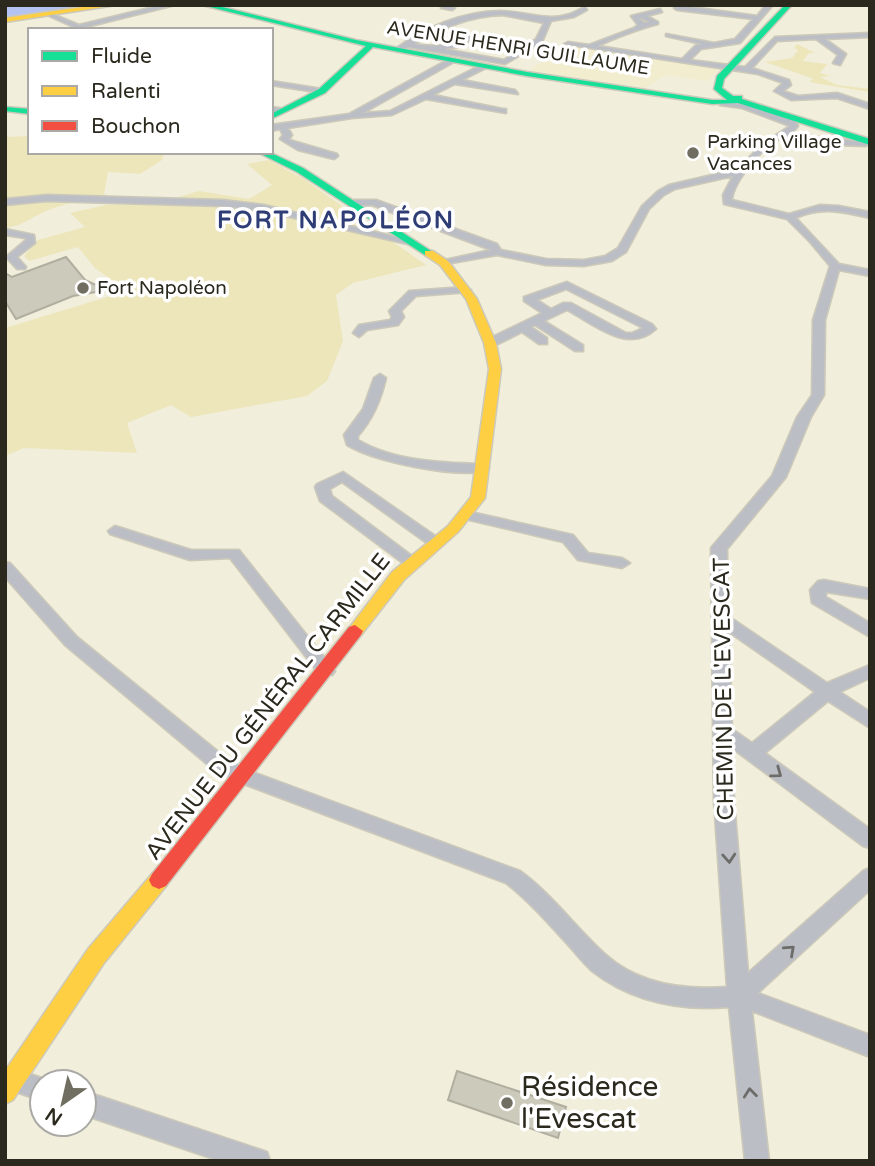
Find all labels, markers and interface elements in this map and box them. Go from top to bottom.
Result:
street label: AVENUE HENRI GUILLAUME [385,16,651,80]
legend [28,28,273,154]
text: Fluide [91,44,152,69]
text: Ralenti [91,79,161,104]
text: Bouchon [91,114,181,139]
place label: Parking Village Vacances [707,131,841,175]
marker: Parking Village Vacances [685,145,701,161]
district label: FORT NAPOLÉON [217,205,455,235]
place label: Fort Napoléon [97,277,227,299]
marker: Fort Napoléon [75,280,91,296]
street label: AVENUE DU GÉNÉRAL CARMILLE [140,548,396,866]
street label: CHEMIN DE L'EVESCAT [708,557,740,821]
one-way arrow [769,765,782,777]
one-way arrow [721,853,736,864]
one-way arrow [782,946,795,958]
north arrow [28,1068,98,1138]
place label: Résidence l'Evescat [521,1070,658,1136]
one-way arrow [743,1087,758,1098]
marker: Résidence l'Evescat [499,1095,515,1111]
text: N [42,1103,67,1130]

